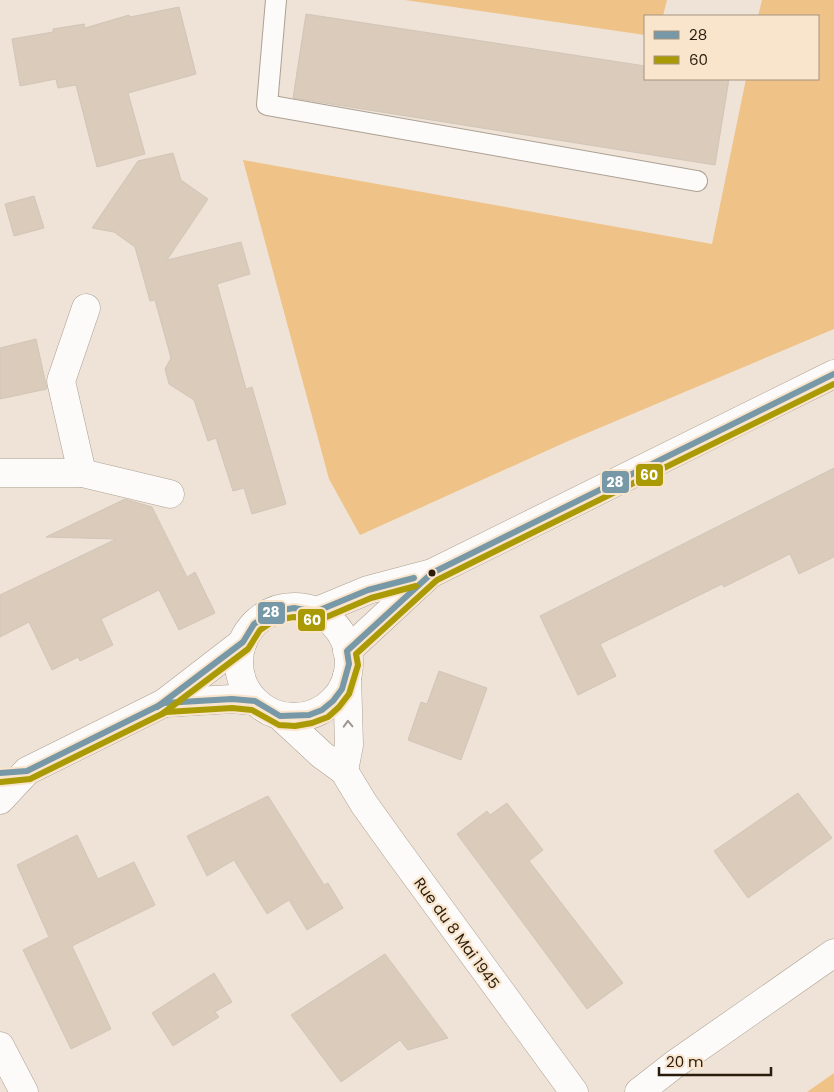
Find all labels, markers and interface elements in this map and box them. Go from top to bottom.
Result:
legend [644,15,819,80]
text: 28 [689,24,707,45]
text: 60 [689,49,708,70]
line badge: 60 [635,463,664,487]
text: 60 [640,465,658,485]
line badge: 28 [601,470,630,494]
text: 28 [606,472,624,492]
unlabelled marker [427,568,437,578]
line badge: 28 [257,601,286,625]
text: 28 [262,602,280,622]
line badge: 60 [297,608,326,632]
text: 60 [303,610,321,630]
one-way arrow [343,719,353,727]
street label: Rue du 8 Mai 1945 [409,873,505,993]
scale bar [659,1044,772,1076]
text: 20 m [666,1051,704,1072]

